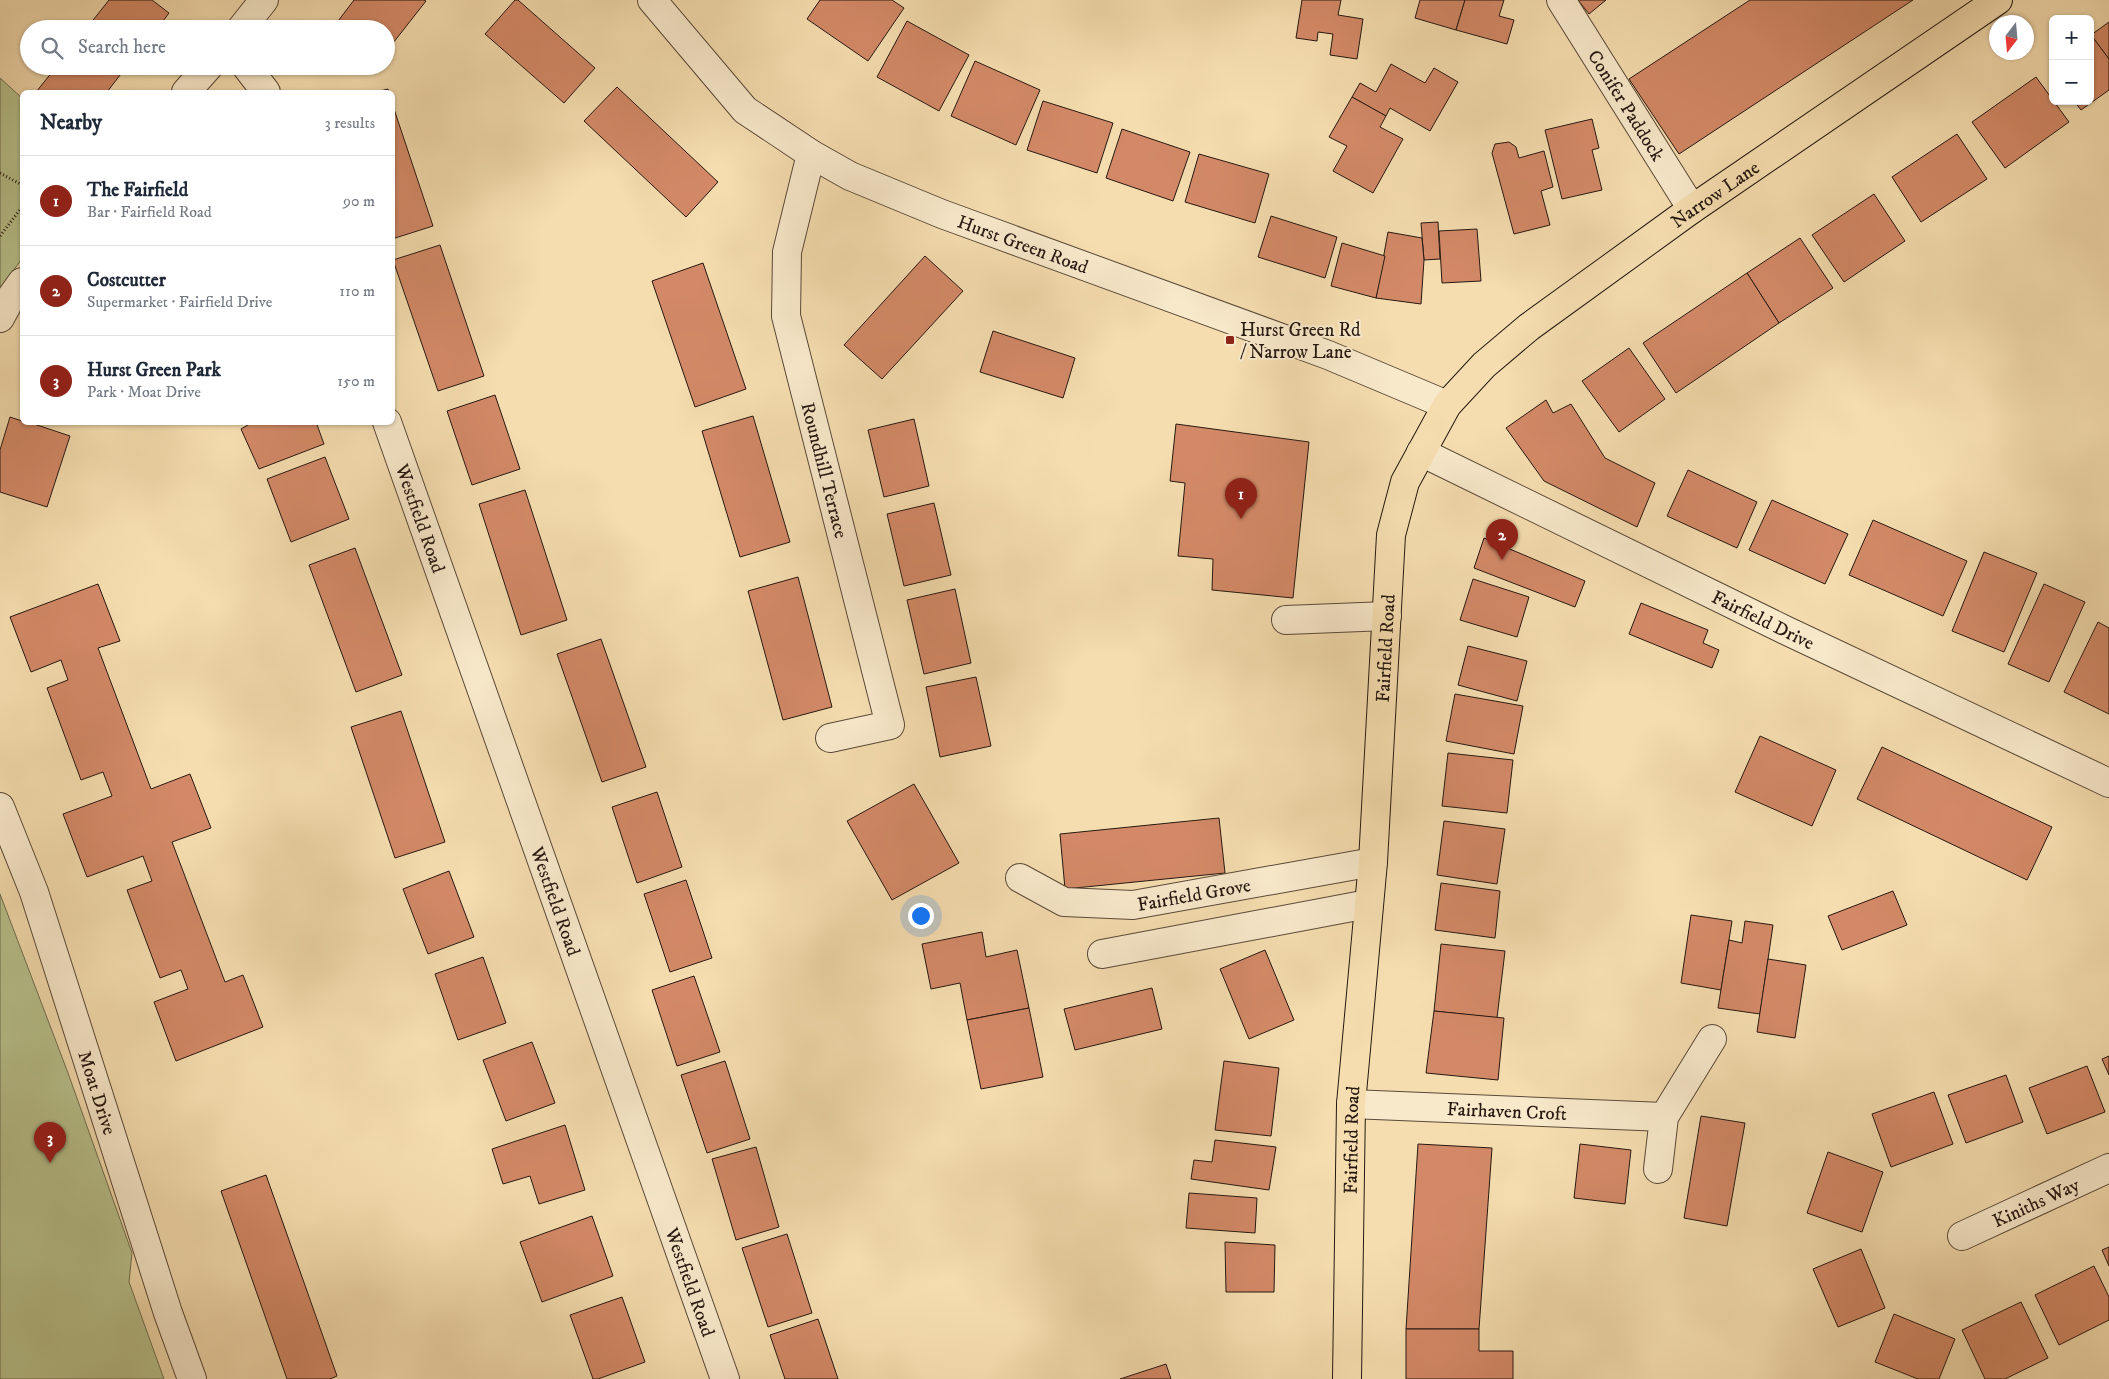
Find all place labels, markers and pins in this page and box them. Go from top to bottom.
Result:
place label: Hurst Green Rd / Narrow Lane [1240,319,1361,364]
marker: Hurst Green Rd / Narrow Lane [1224,334,1236,346]
pin: 1 [1225,478,1257,519]
pin: 2 [1486,519,1518,560]
pin: 3 [34,1122,66,1163]

